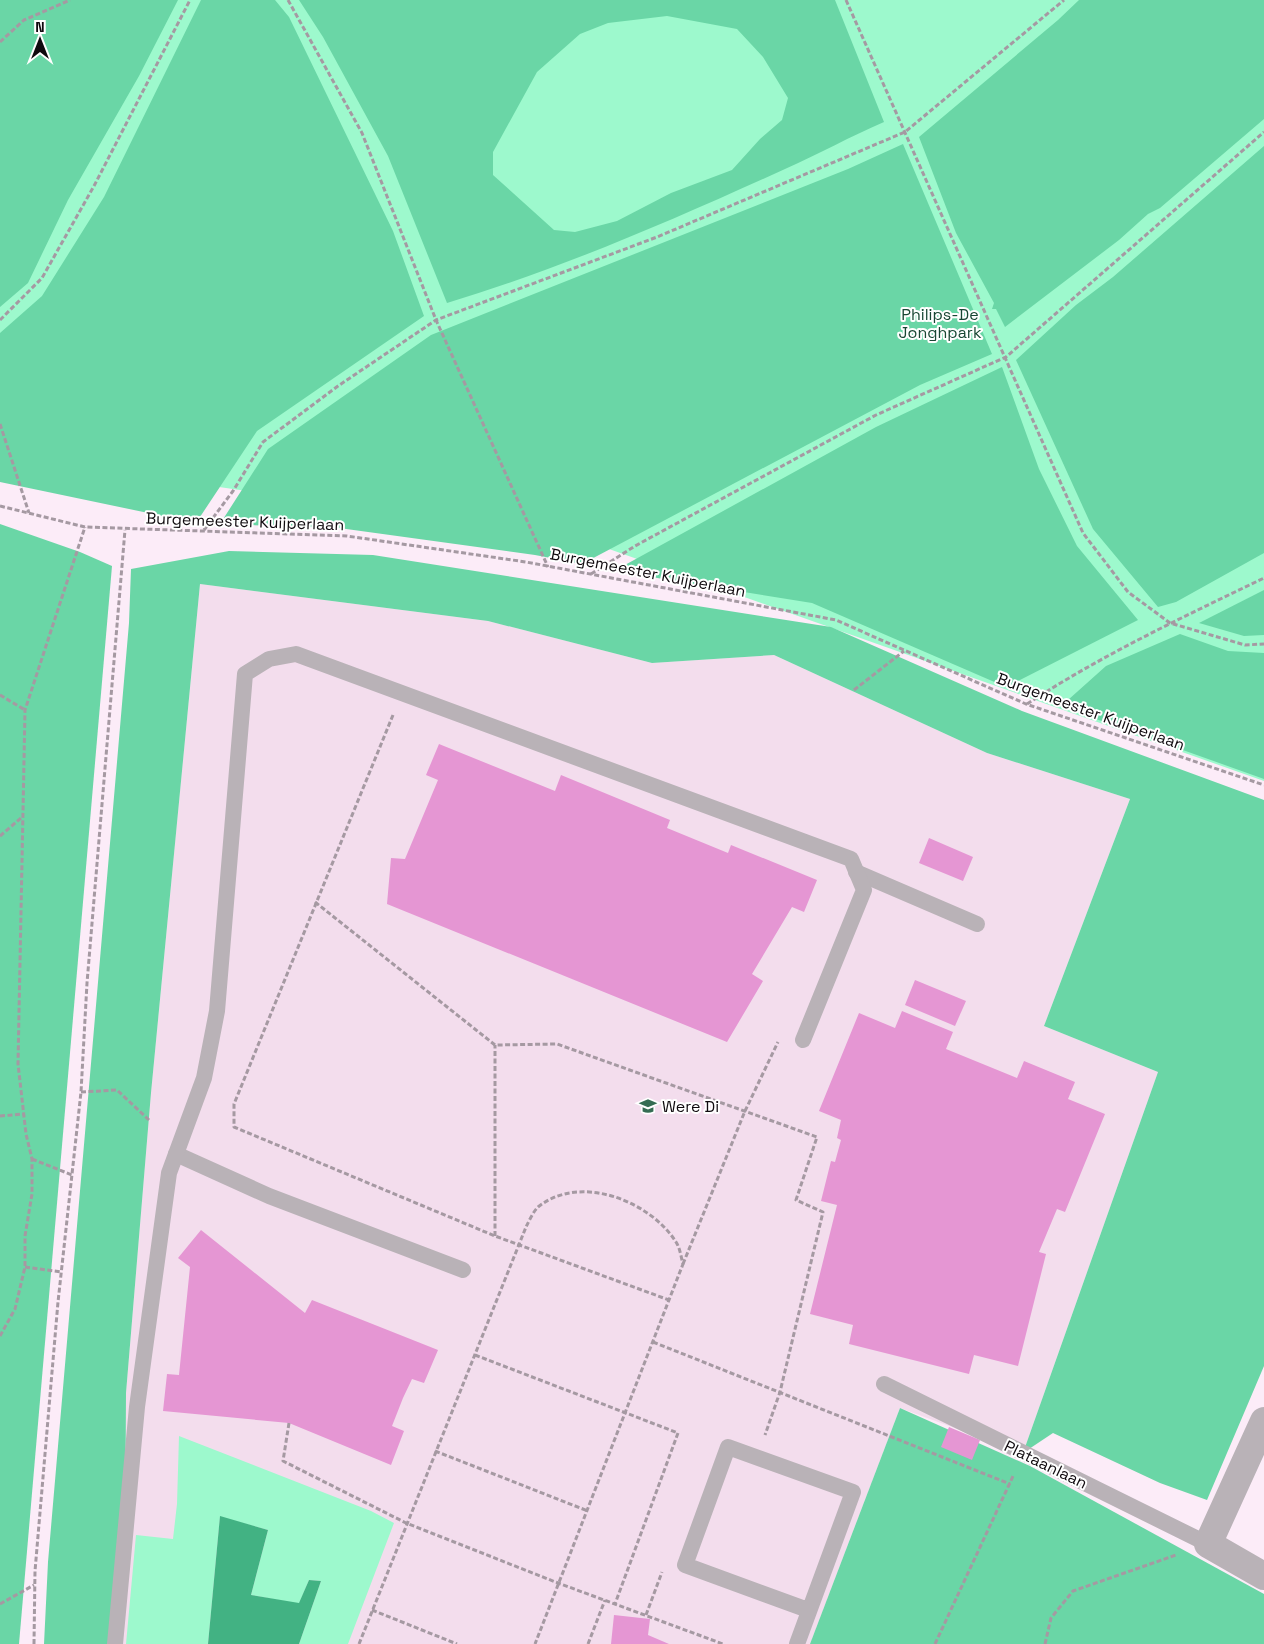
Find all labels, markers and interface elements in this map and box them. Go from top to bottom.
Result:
north arrow [15,15,65,65]
text: N [35,18,45,36]
park label: Philips-De Jonghpark [899,304,982,343]
street label: Burgemeester Kuijperlaan [145,508,345,535]
street label: Burgemeester Kuijperlaan [548,543,747,602]
street label: Burgemeester Kuijperlaan [994,668,1188,755]
school or university icon: Were Di [638,1096,658,1116]
place label: Were Di [662,1096,719,1117]
street label: Plataanlaan [1001,1435,1091,1494]

